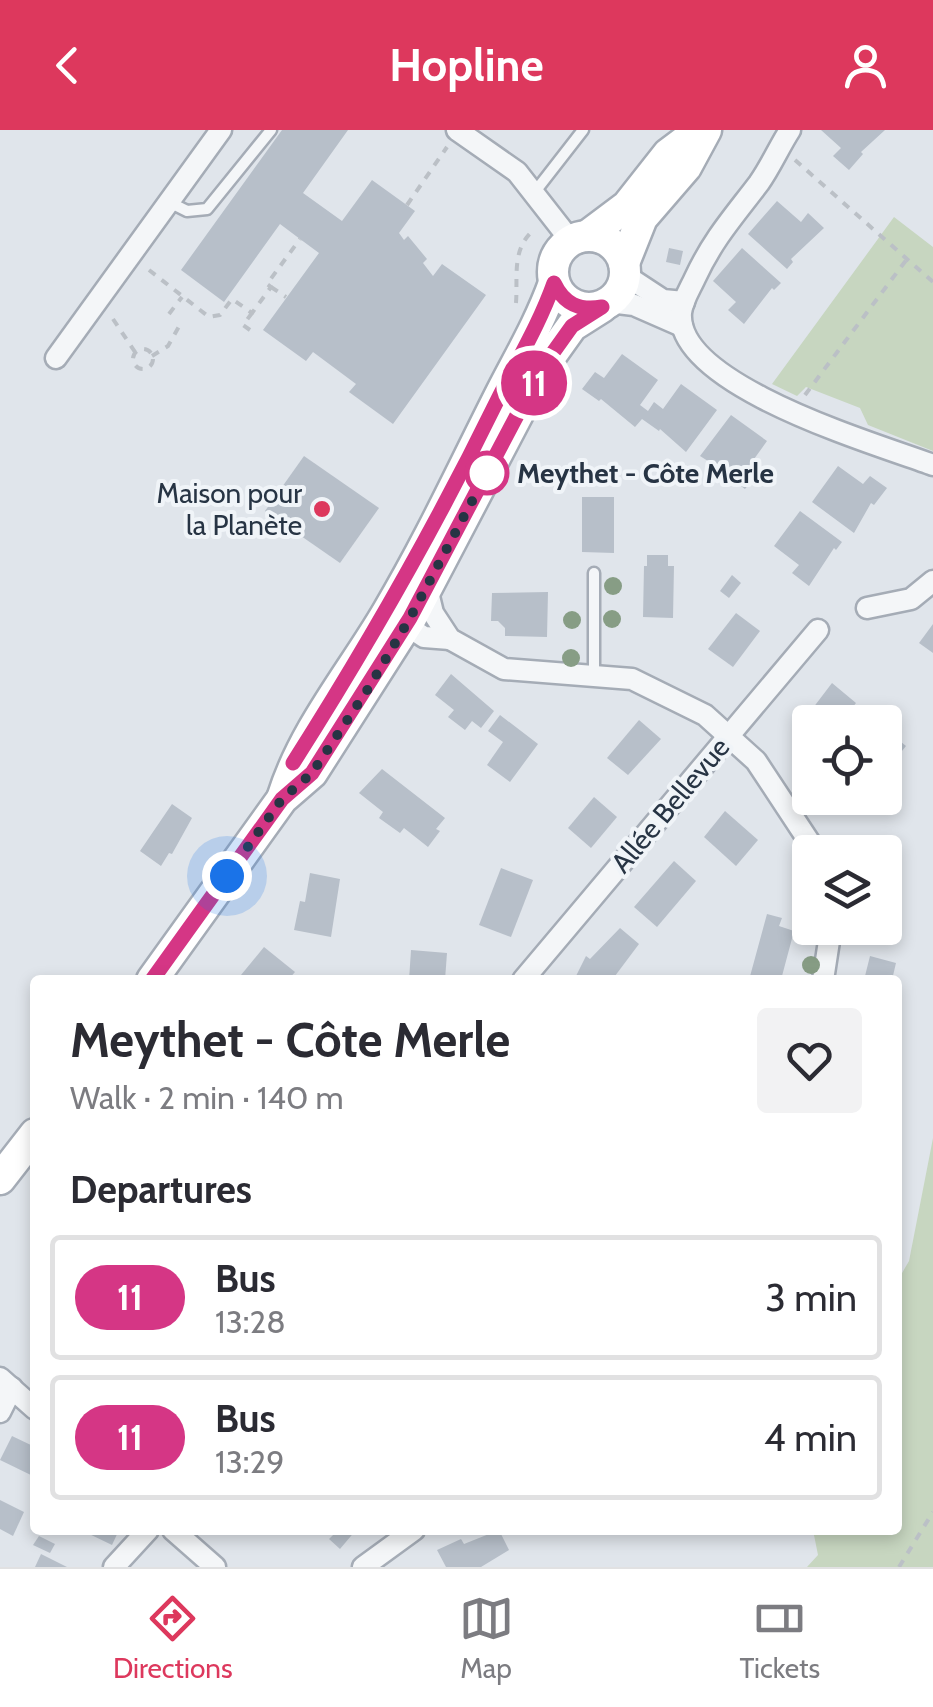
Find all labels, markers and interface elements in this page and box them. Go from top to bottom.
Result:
icon: back [40,38,95,93]
text: Hopline [389,38,544,92]
icon: person [838,38,893,93]
line badge: 11 [489,350,579,416]
text: 11 [521,362,547,405]
marker: Meythet - Côte Merle [466,452,508,494]
place label: Meythet - Côte Merle [517,456,774,490]
place label: Maison pour la Planète [157,476,302,542]
marker: Maison pour la Planète [311,498,333,520]
map controls [792,705,902,945]
button: locate [792,705,902,815]
street label: Allée Bellevue [604,730,736,880]
button: layers [792,835,902,945]
your location [202,851,252,901]
button: heart [757,1008,862,1113]
text: Meythet - Côte Merle [70,1011,510,1069]
text: Walk · 2 min · 140 m [70,1078,344,1117]
text: Departures [70,1166,252,1213]
text: Bus [215,1255,276,1302]
text: 3 min [765,1274,857,1321]
text: 11 [117,1276,143,1319]
text: 13:28 [215,1302,286,1341]
text: Bus [215,1395,276,1442]
text: 4 min [764,1414,857,1461]
text: 11 [117,1416,143,1459]
text: 13:29 [215,1442,284,1481]
tab: Directions [113,1591,233,1685]
tab: Map [459,1591,514,1685]
tab: Tickets [739,1591,820,1685]

